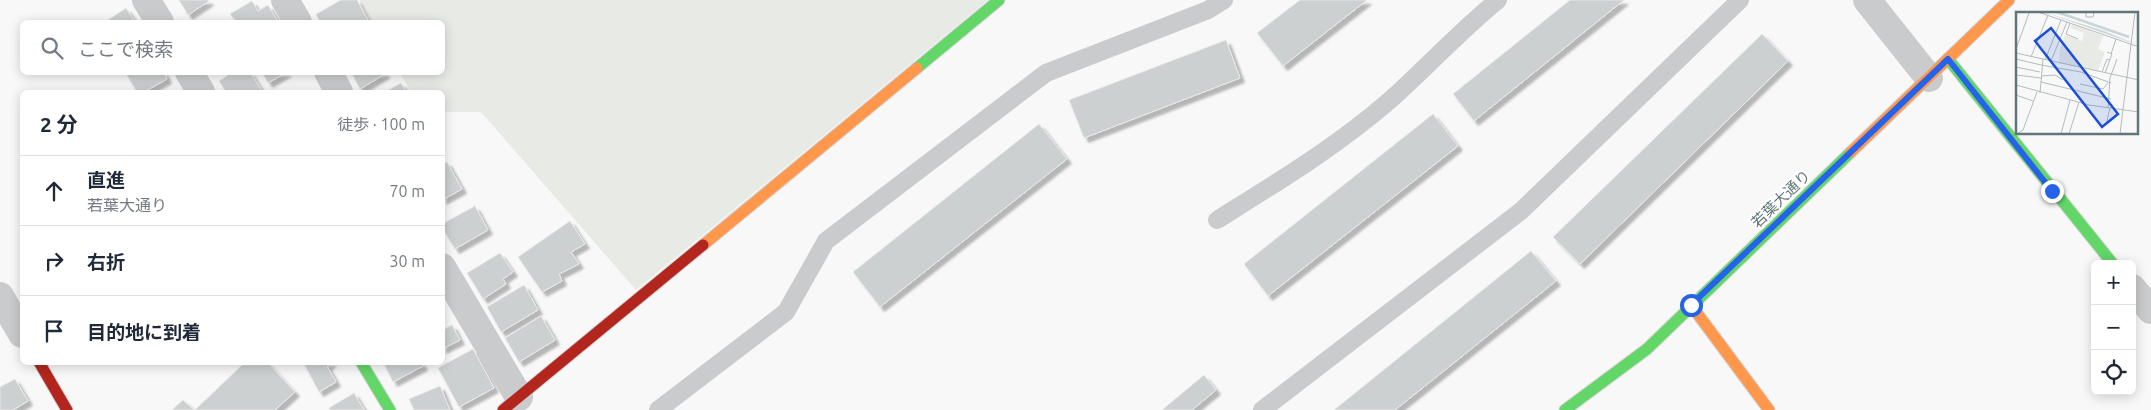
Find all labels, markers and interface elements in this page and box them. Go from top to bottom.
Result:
inset map [2016,12,2138,135]
search box [20,20,445,75]
icon: search [38,34,66,62]
text: ここで検索 [78,38,173,60]
text: 2 分 [40,112,78,136]
text: 徒歩 · 100 m [337,115,425,133]
street label: 若葉大通り [1748,166,1814,231]
text: 直進 [87,169,125,191]
icon: ahead [40,177,68,205]
route end [2041,180,2064,203]
text: 70 m [389,182,425,200]
text: 若葉大通り [87,196,167,214]
icon: right [40,247,68,275]
text: 右折 [87,251,125,273]
text: 30 m [389,252,425,270]
map controls [2091,260,2136,395]
button: + [2091,260,2136,305]
route start [1680,294,1703,317]
button: − [2091,305,2136,350]
icon: arrive [40,317,68,345]
text: 目的地に到着 [87,321,201,343]
button: locate [2091,350,2136,395]

